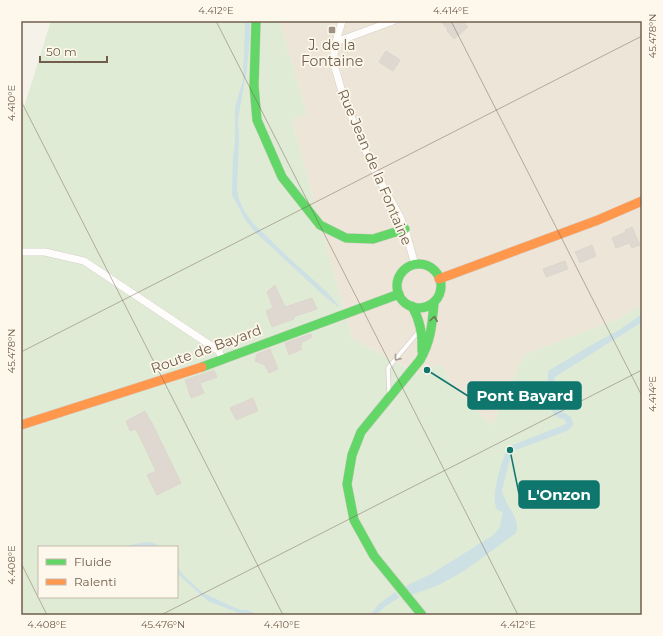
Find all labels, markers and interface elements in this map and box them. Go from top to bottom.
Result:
text: 4.412°E [198,4,234,17]
text: 4.414°E [433,4,469,17]
text: 45.478°N [646,14,659,58]
marker: J. de la Fontaine [327,25,337,35]
place label: J. de la Fontaine [301,36,363,70]
scale bar [40,38,107,64]
text: 50 m [46,44,77,59]
text: 4.410°E [5,85,18,121]
street label: Rue Jean de la Fontaine [334,86,416,248]
one-way arrow [429,316,438,322]
street label: Route de Bayard [148,321,264,377]
text: 45.478°N [5,329,18,373]
one-way arrow [395,353,402,360]
text: 4.414°E [646,376,659,412]
callout: Pont Bayard [468,382,581,409]
text: Pont Bayard [477,386,573,405]
callout: L'Onzon [519,481,599,508]
text: L'Onzon [527,485,591,504]
text: 4.408°E [5,545,18,585]
legend [38,546,178,598]
text: Fluide [74,554,112,569]
text: Ralenti [74,574,116,589]
text: 4.408°E [27,618,67,631]
text: 45.476°N [141,618,185,631]
text: 4.410°E [264,618,300,631]
text: 4.412°E [500,618,536,631]

